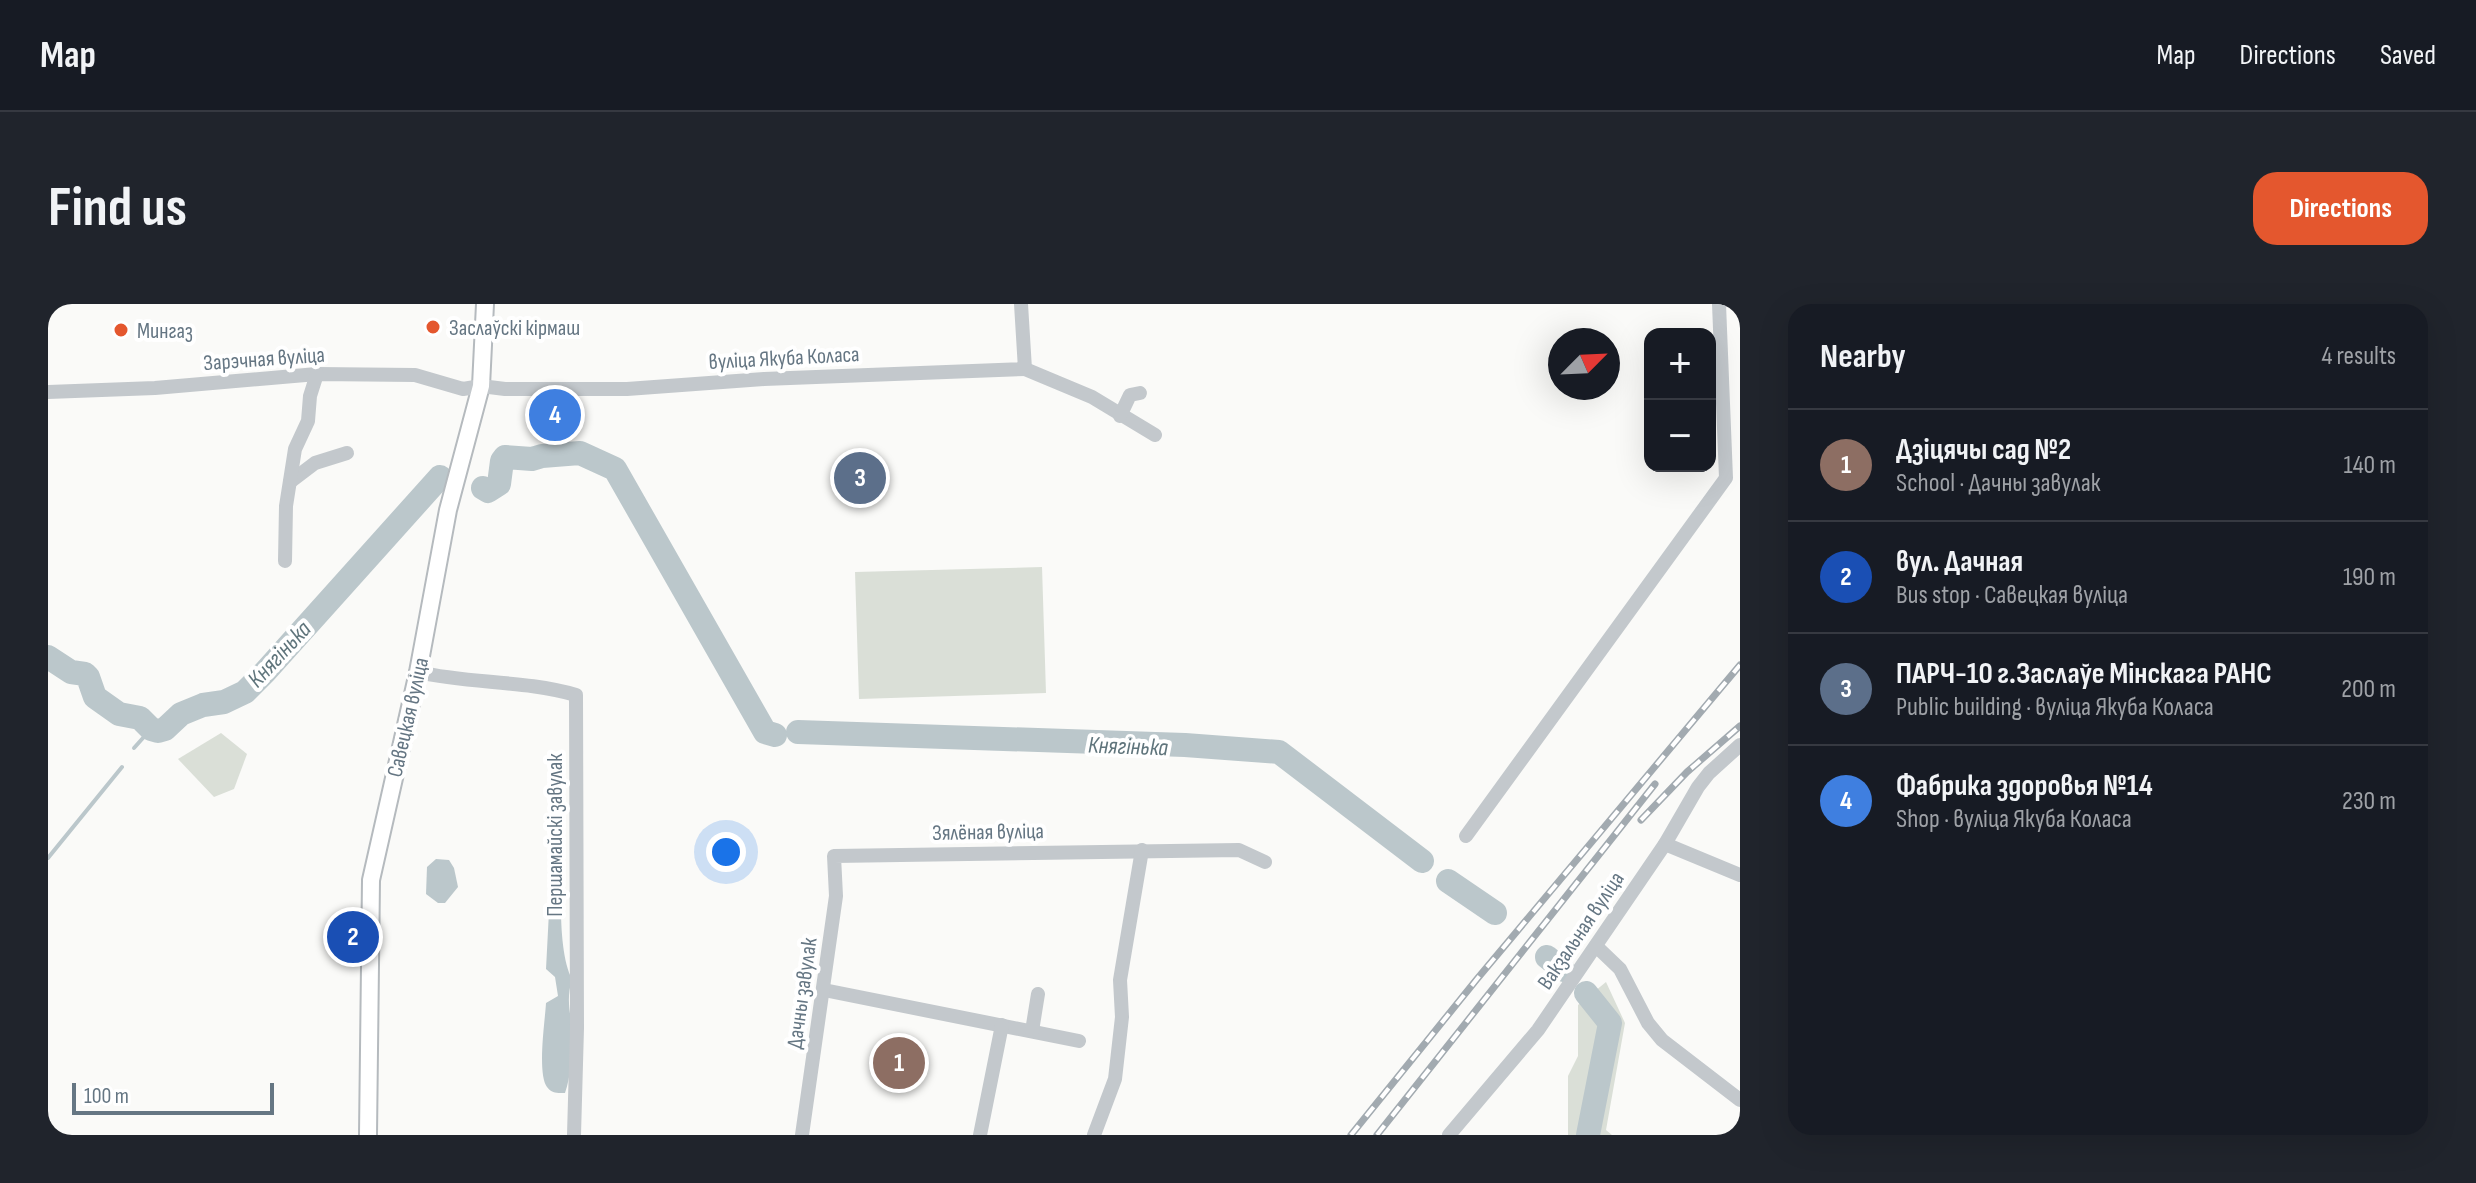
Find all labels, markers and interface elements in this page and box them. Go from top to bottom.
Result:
text: Map [40,33,96,78]
text: Map [2157,39,2196,72]
text: Directions [2240,39,2336,72]
text: Saved [2380,39,2436,72]
button: Directions [2253,172,2428,245]
text: Find us [48,175,187,242]
place label: Заслаўскі кірмаш [449,315,580,342]
place label: Мингаз [137,318,193,345]
marker: Заслаўскі кірмаш [424,318,442,336]
marker: Мингаз [112,321,130,339]
north arrow [1548,328,1620,400]
map controls [1644,328,1716,472]
button: + [1644,328,1716,400]
text: Nearby [1820,336,1906,377]
street label: вуліца Якуба Коласа [708,341,860,376]
text: 4 results [2321,341,2396,372]
street label: Зарэчная вуліца [202,342,326,377]
pin: 4 [529,385,581,445]
button: − [1644,400,1716,472]
text: Дзіцячы сад №2 [1896,432,2071,468]
pin: 3 [834,448,886,508]
text: 1 [1841,450,1851,481]
text: 140 m [2344,450,2396,481]
text: School · Дачны завулак [1896,468,2101,499]
text: вул. Дачная [1896,544,2023,580]
text: 2 [1840,562,1852,593]
text: 190 m [2343,562,2396,593]
text: Bus stop · Савецкая вуліца [1896,580,2128,611]
water label: Княгінька [241,615,317,694]
street label: Савецкая вуліца [382,655,435,780]
text: ПАРЧ-10 г.Заслаўе Мінскага РАНС [1896,656,2272,692]
text: 3 [1840,674,1852,705]
text: 200 m [2341,674,2396,705]
text: Public building · вуліца Якуба Коласа [1896,692,2214,723]
water label: Княгінька [1087,731,1169,762]
street label: Першамайскі завулак [542,753,569,917]
text: Фабрика здоровья №14 [1896,768,2153,804]
text: 4 [1840,786,1852,817]
text: 230 m [2342,786,2396,817]
text: Shop · вуліца Якуба Коласа [1896,804,2132,835]
street label: Зялёная вуліца [932,818,1044,847]
your location [706,832,746,872]
street label: Вакзальная вуліца [1532,867,1630,995]
pin: 2 [327,907,379,967]
street label: Дачны завулак [781,935,824,1050]
pin: 1 [873,1033,925,1093]
scale bar [72,1079,274,1115]
text: 100 m [84,1083,129,1110]

